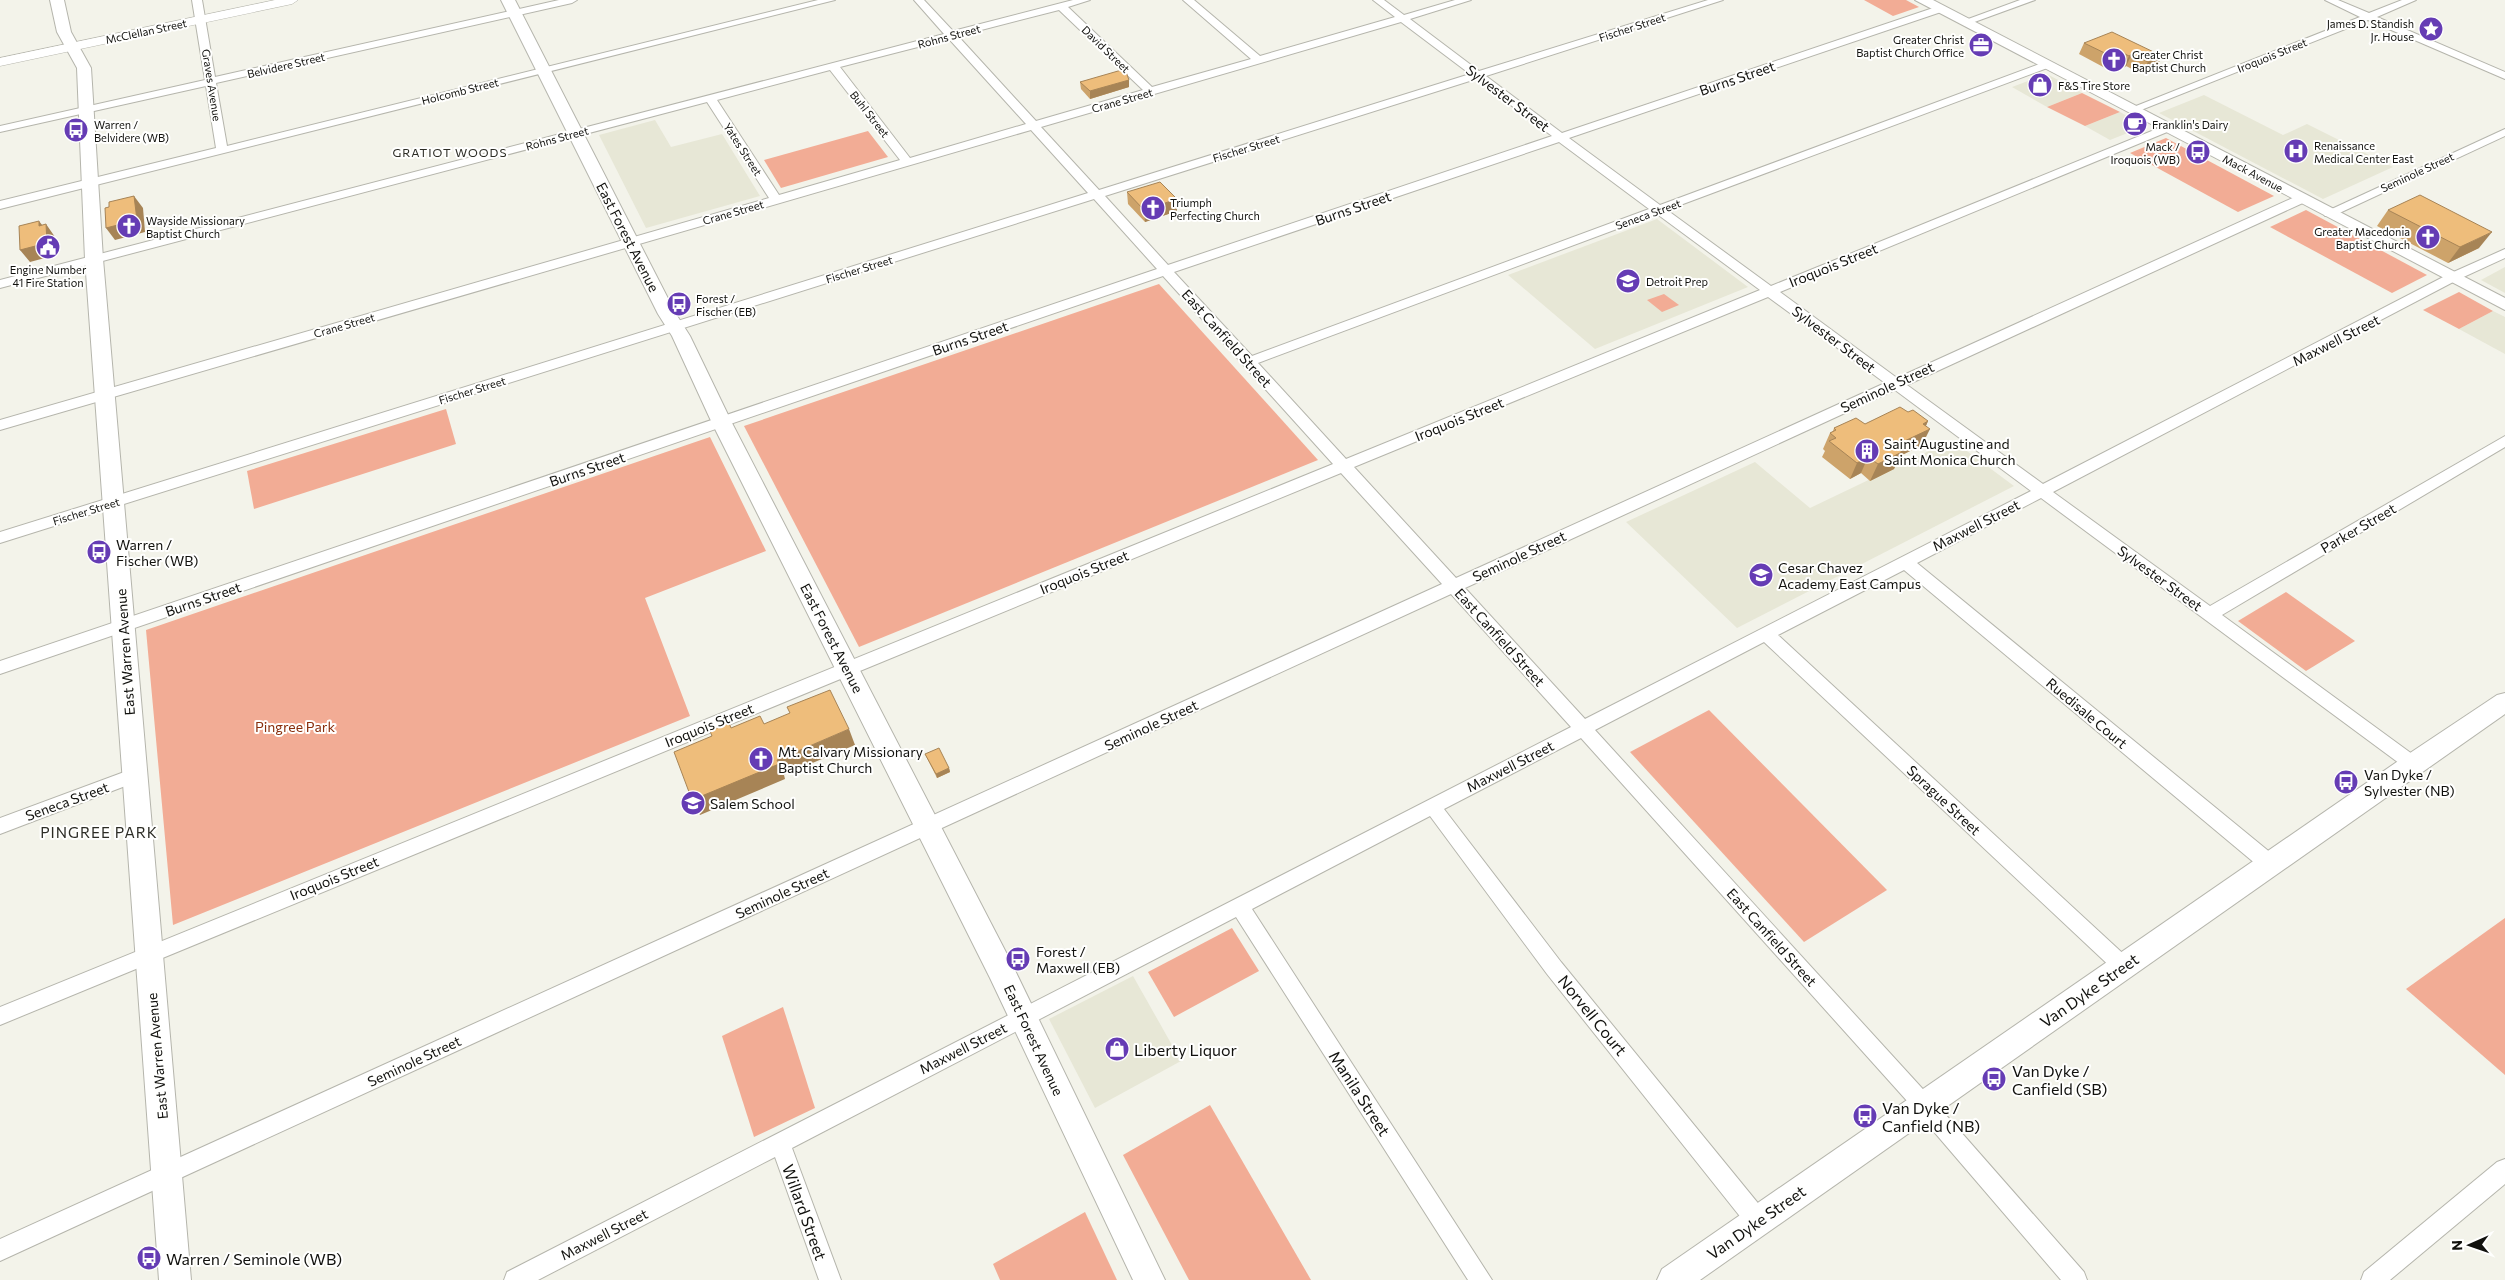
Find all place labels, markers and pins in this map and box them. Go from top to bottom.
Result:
place icon: James D. Standish Jr. House [2418,16,2444,42]
place label: James D. Standish Jr. House [2327,17,2414,44]
office icon: Greater Christ Baptist Church Office [1968,32,1994,58]
place label: Greater Christ Baptist Church Office [1856,33,1964,59]
church icon: Greater Christ Baptist Church [2101,47,2127,73]
place label: Greater Christ Baptist Church [2132,48,2206,74]
shop icon: F&S Tire Store [2027,72,2053,98]
place label: F&S Tire Store [2058,79,2130,92]
cafe icon: Franklin's Dairy [2122,111,2148,137]
bus stop icon: Warren / Belvidere (WB) [63,117,89,143]
place label: Warren / Belvidere (WB) [94,118,169,144]
place label: Franklin's Dairy [2152,118,2229,131]
hospital icon: Renaissance Medical Center East [2283,138,2309,164]
bus stop icon: Mack / Iroquois (WB) [2185,139,2211,165]
place label: Renaissance Medical Center East [2314,139,2414,165]
place label: Mack / Iroquois (WB) [2110,140,2180,166]
church icon: Triumph Perfecting Church [1140,195,1166,221]
place label: Triumph Perfecting Church [1170,196,1260,222]
church icon: Wayside Missionary Baptist Church [116,213,142,239]
place label: Wayside Missionary Baptist Church [146,214,245,240]
church icon: Greater Macedonia Baptist Church [2415,224,2441,250]
place label: Greater Macedonia Baptist Church [2314,225,2410,251]
public building icon: Engine Number 41 Fire Station [35,234,61,260]
place label: Engine Number 41 Fire Station [10,263,87,289]
school or university icon: Detroit Prep [1615,268,1641,294]
place label: Detroit Prep [1646,275,1708,288]
bus stop icon: Forest / Fischer (EB) [666,291,692,317]
place label: Forest / Fischer (EB) [696,292,756,318]
place label: Saint Augustine and Saint Monica Church [1884,435,2016,468]
building icon: Saint Augustine and Saint Monica Church [1854,438,1880,464]
place label: Warren / Fischer (WB) [116,536,198,569]
bus stop icon: Warren / Fischer (WB) [86,539,112,565]
place label: Cesar Chavez Academy East Campus [1778,559,1921,592]
school or university icon: Cesar Chavez Academy East Campus [1748,562,1774,588]
place label: Mt. Calvary Missionary Baptist Church [778,743,923,776]
church icon: Mt. Calvary Missionary Baptist Church [748,746,774,772]
place label: Van Dyke / Sylvester (NB) [2364,766,2455,799]
bus stop icon: Van Dyke / Sylvester (NB) [2333,769,2359,795]
school or university icon: Salem School [680,790,706,816]
place label: Salem School [710,795,795,812]
place label: Forest / Maxwell (EB) [1036,943,1120,976]
bus stop icon: Forest / Maxwell (EB) [1005,946,1031,972]
shop icon: Liberty Liquor [1104,1036,1130,1062]
place label: Liberty Liquor [1134,1040,1238,1059]
place label: Van Dyke / Canfield (SB) [2012,1061,2107,1098]
bus stop icon: Van Dyke / Canfield (SB) [1981,1066,2007,1092]
place label: Van Dyke / Canfield (NB) [1882,1098,1980,1135]
bus stop icon: Van Dyke / Canfield (NB) [1852,1103,1878,1129]
bus stop icon: Warren / Seminole (WB) [136,1245,162,1271]
place label: Warren / Seminole (WB) [166,1249,342,1268]

